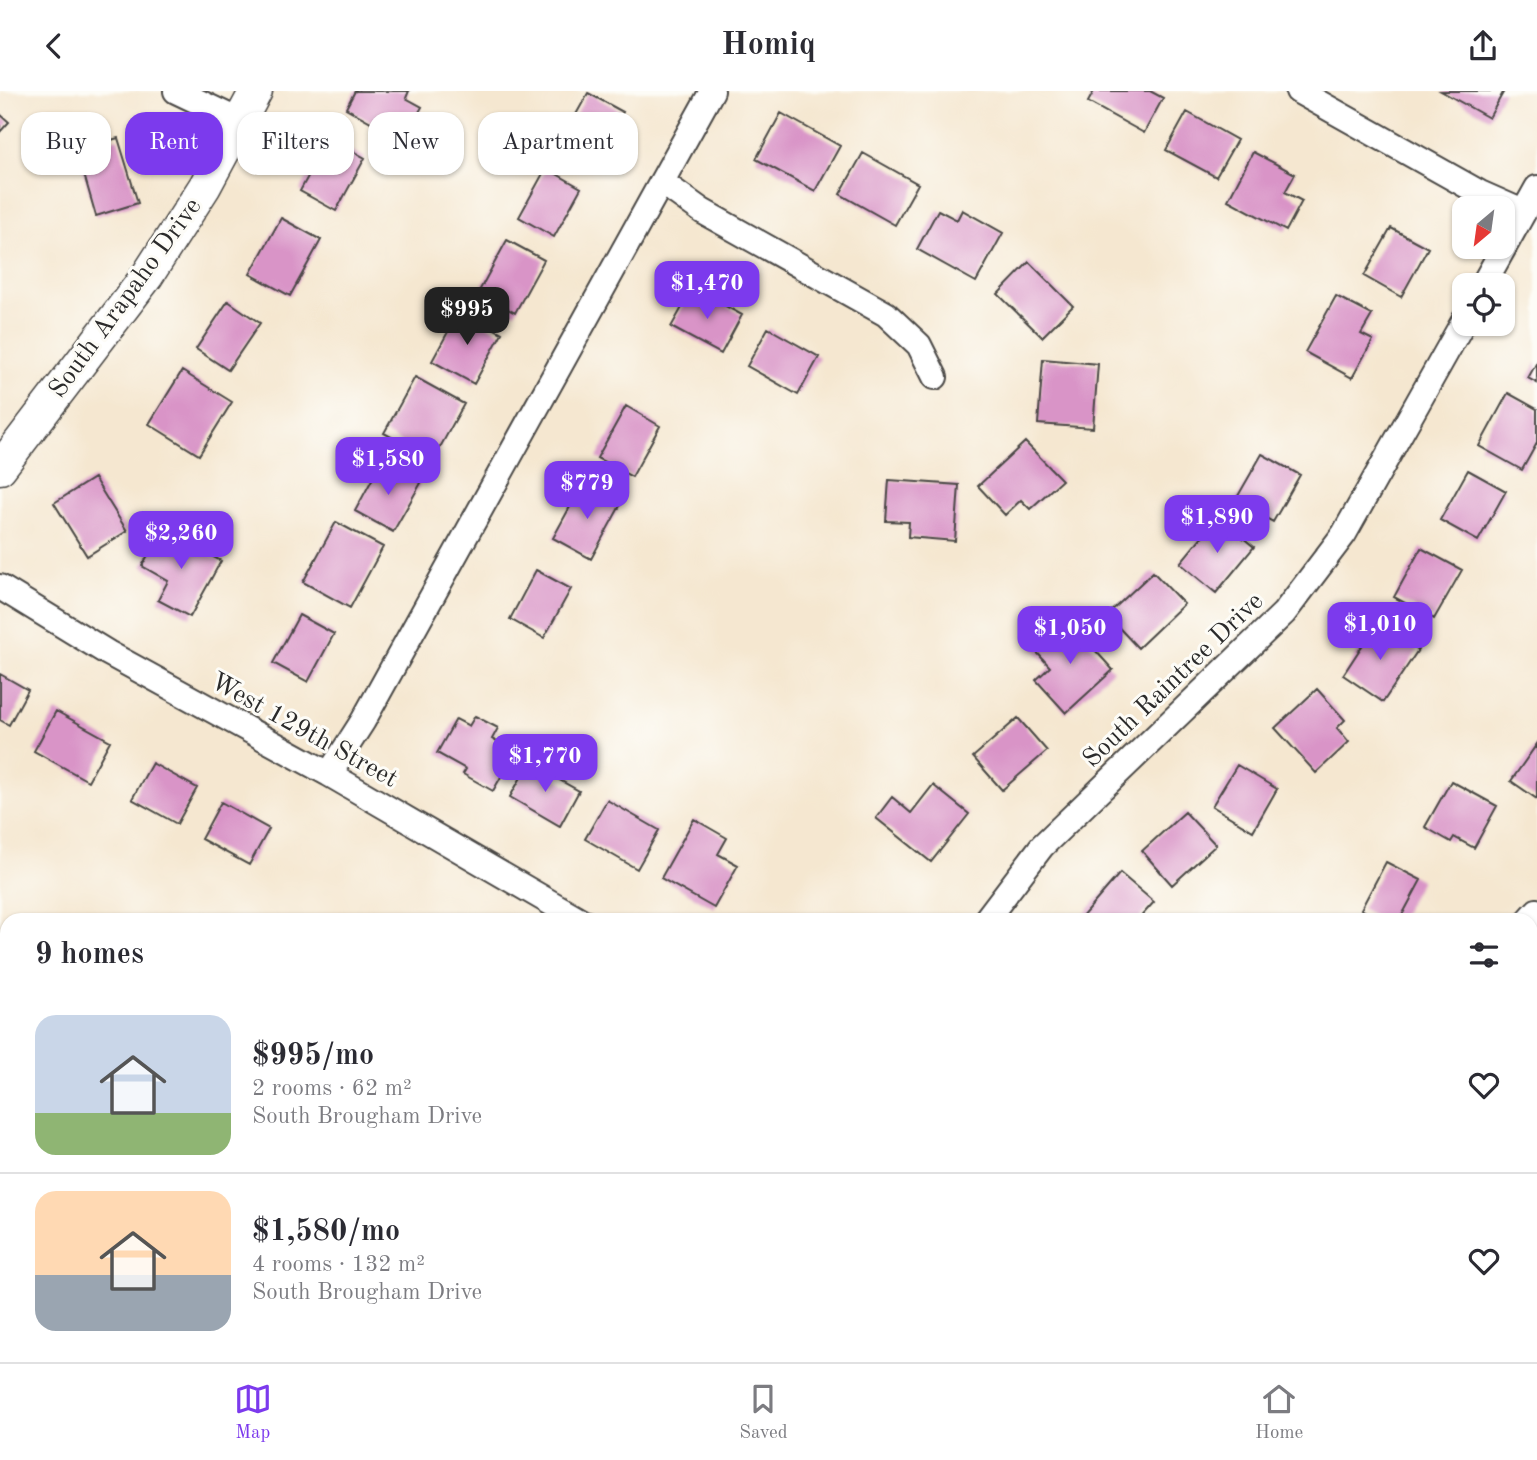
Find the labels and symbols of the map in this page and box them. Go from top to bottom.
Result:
street label: South Arapaho Drive [45,193,207,403]
north arrow [1452,196,1516,259]
pin: $1,470 [650,261,764,321]
pin: $995 [426,287,508,347]
pin: $1,580 [331,437,445,497]
pin: $779 [546,461,628,521]
pin: $1,890 [1160,496,1274,555]
pin: $2,260 [124,511,238,571]
street label: South Raintree Drive [1078,588,1269,773]
pin: $1,010 [1323,603,1437,662]
pin: $1,050 [1013,607,1127,666]
street label: West 129th Street [206,669,402,793]
pin: $1,770 [488,735,602,794]

